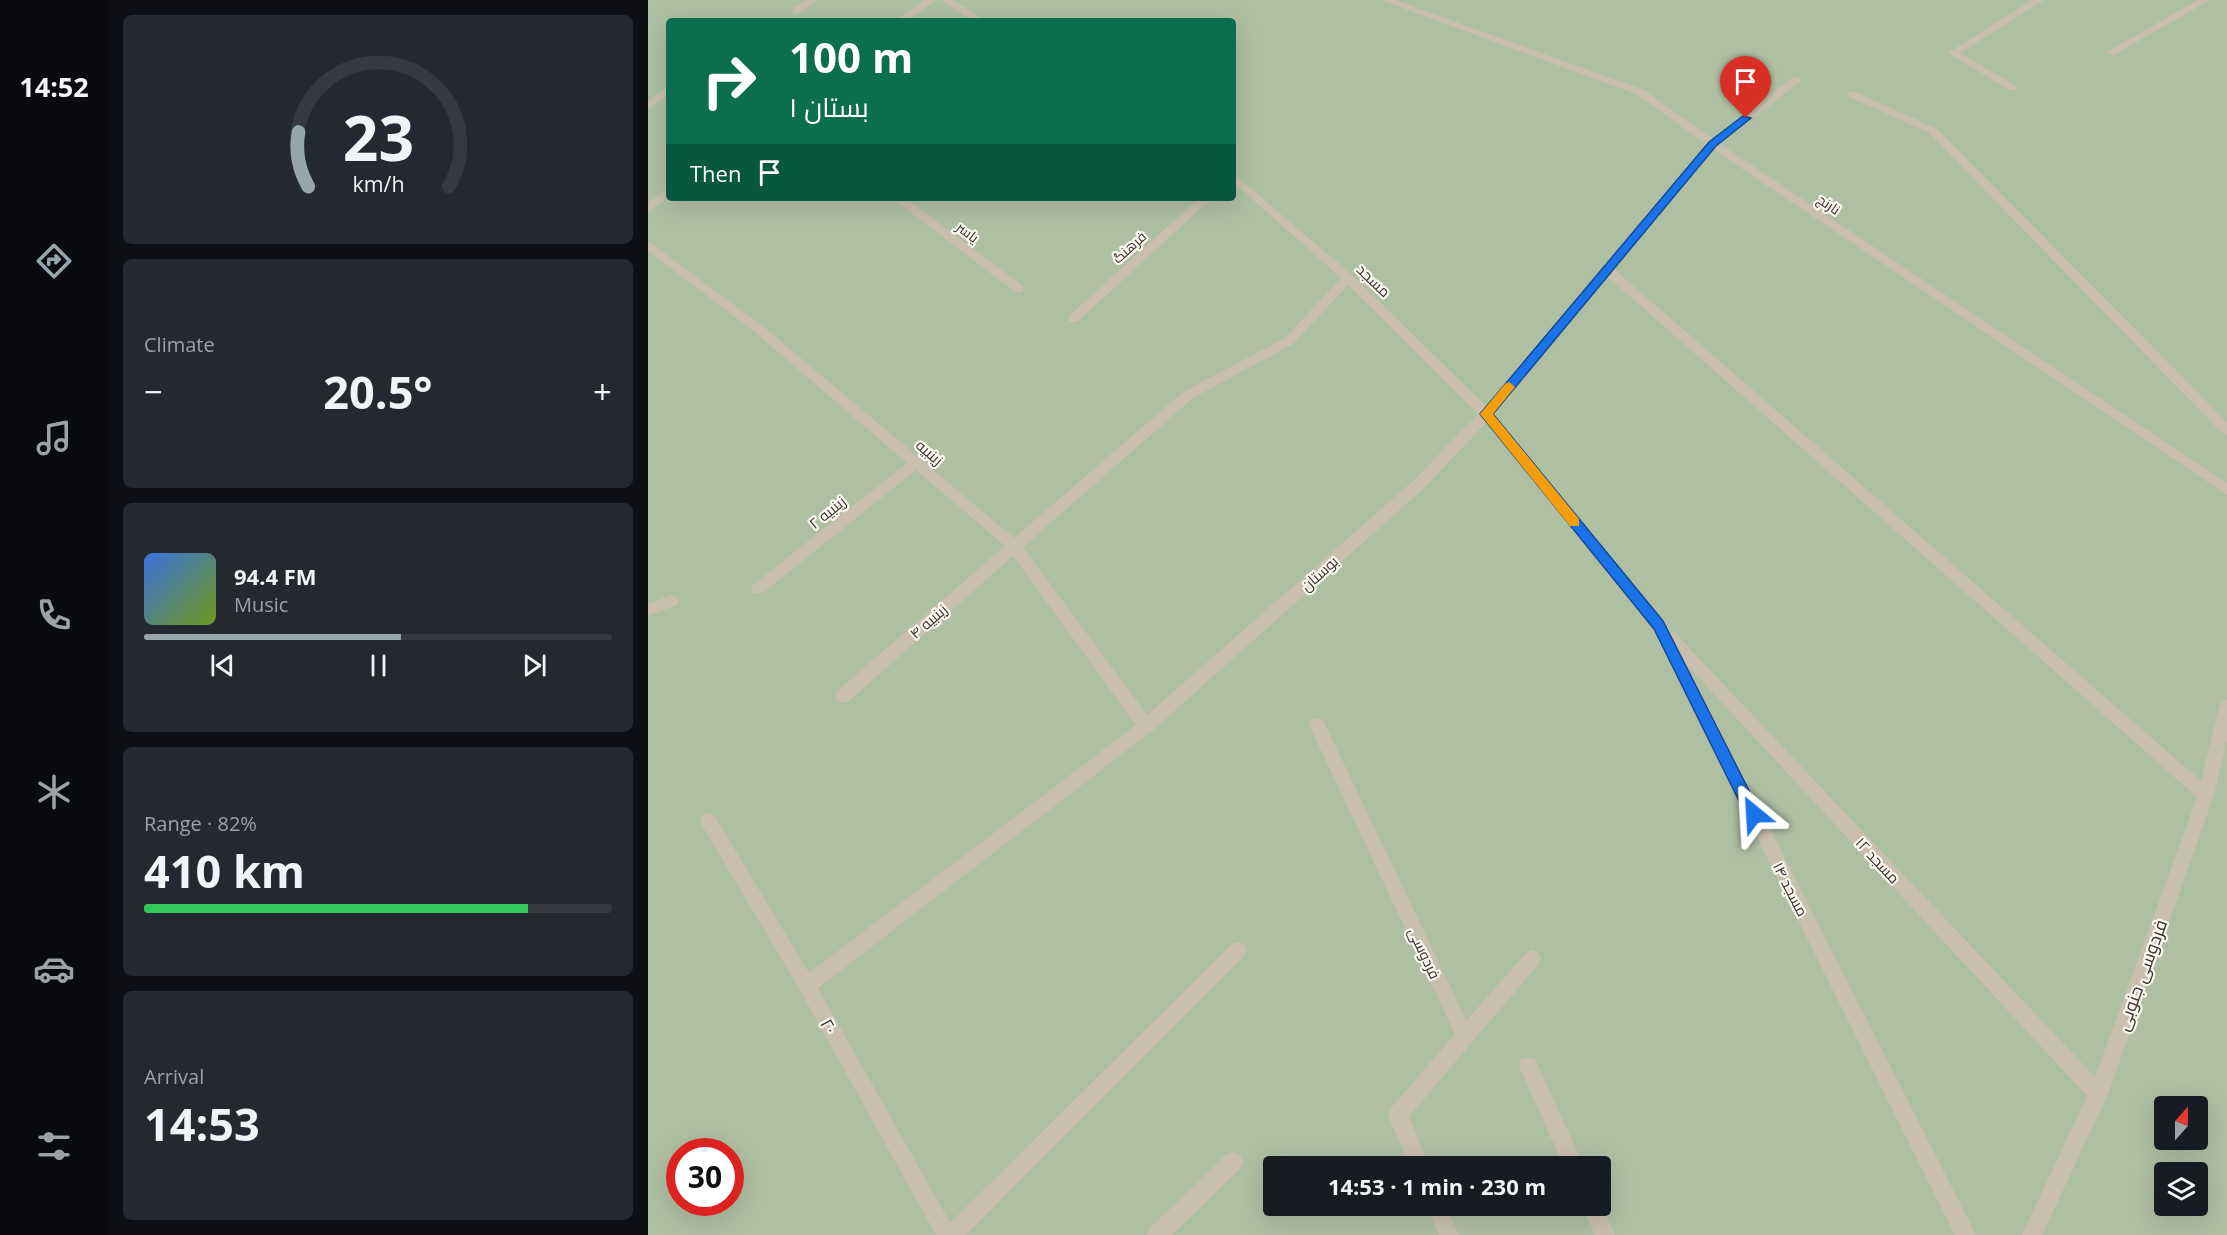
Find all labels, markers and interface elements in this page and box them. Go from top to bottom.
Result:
text: 100 m [789,28,913,85]
icon: right [690,42,768,120]
pin [1720,56,1771,118]
icon: arrive [1729,65,1762,98]
text: 14:52 [19,68,89,105]
text: بستان ۱ [789,88,869,125]
text: 23 [342,94,414,179]
icon: arrive [753,156,786,189]
text: Then [690,158,741,188]
text: km/h [352,169,404,198]
street label: نارنج [1814,189,1844,219]
street label: یاسر [952,217,983,247]
street label: فرهنگ [1108,227,1150,267]
icon: directions [33,240,75,282]
street label: مسجد [1353,259,1395,301]
text: Climate [144,331,215,358]
text: 20.5° [323,361,433,422]
text: − [144,369,163,414]
text: + [593,369,612,414]
icon: music [33,417,75,459]
street label: زینبیه [912,435,948,469]
street label: زینبیه ۲ [805,491,849,533]
street label: بوستان [1296,551,1343,596]
text: 94.4 FM [234,561,317,591]
text: Music [234,591,288,618]
icon: phone [33,594,75,636]
street label: زینبیه ۴ [905,599,951,643]
icon: previous [206,649,239,682]
icon: pause [362,649,395,682]
icon: next [518,649,551,682]
icon: climate [33,771,75,813]
position arrow [1722,782,1786,846]
text: Range · 82% [144,810,257,837]
street label: مسجد ۱۲ [1852,833,1904,887]
text: 410 km [144,840,305,901]
street label: مسجد ۱۴ [1769,859,1813,919]
street label: فردوسی جنوبی [2110,916,2172,1034]
street label: فردوسی [1403,924,1446,982]
icon: car [33,948,75,990]
street label: ۲۰ [815,1014,843,1038]
text: Arrival [144,1063,204,1090]
text: 14:53 [144,1093,260,1154]
north arrow [2154,1096,2208,1150]
map controls [2154,1096,2208,1216]
icon: filters [33,1125,75,1167]
speed limit sign: 30 [666,1138,744,1216]
button: layers [2154,1162,2208,1216]
text: 14:53 · 1 min · 230 m [1328,1171,1546,1201]

